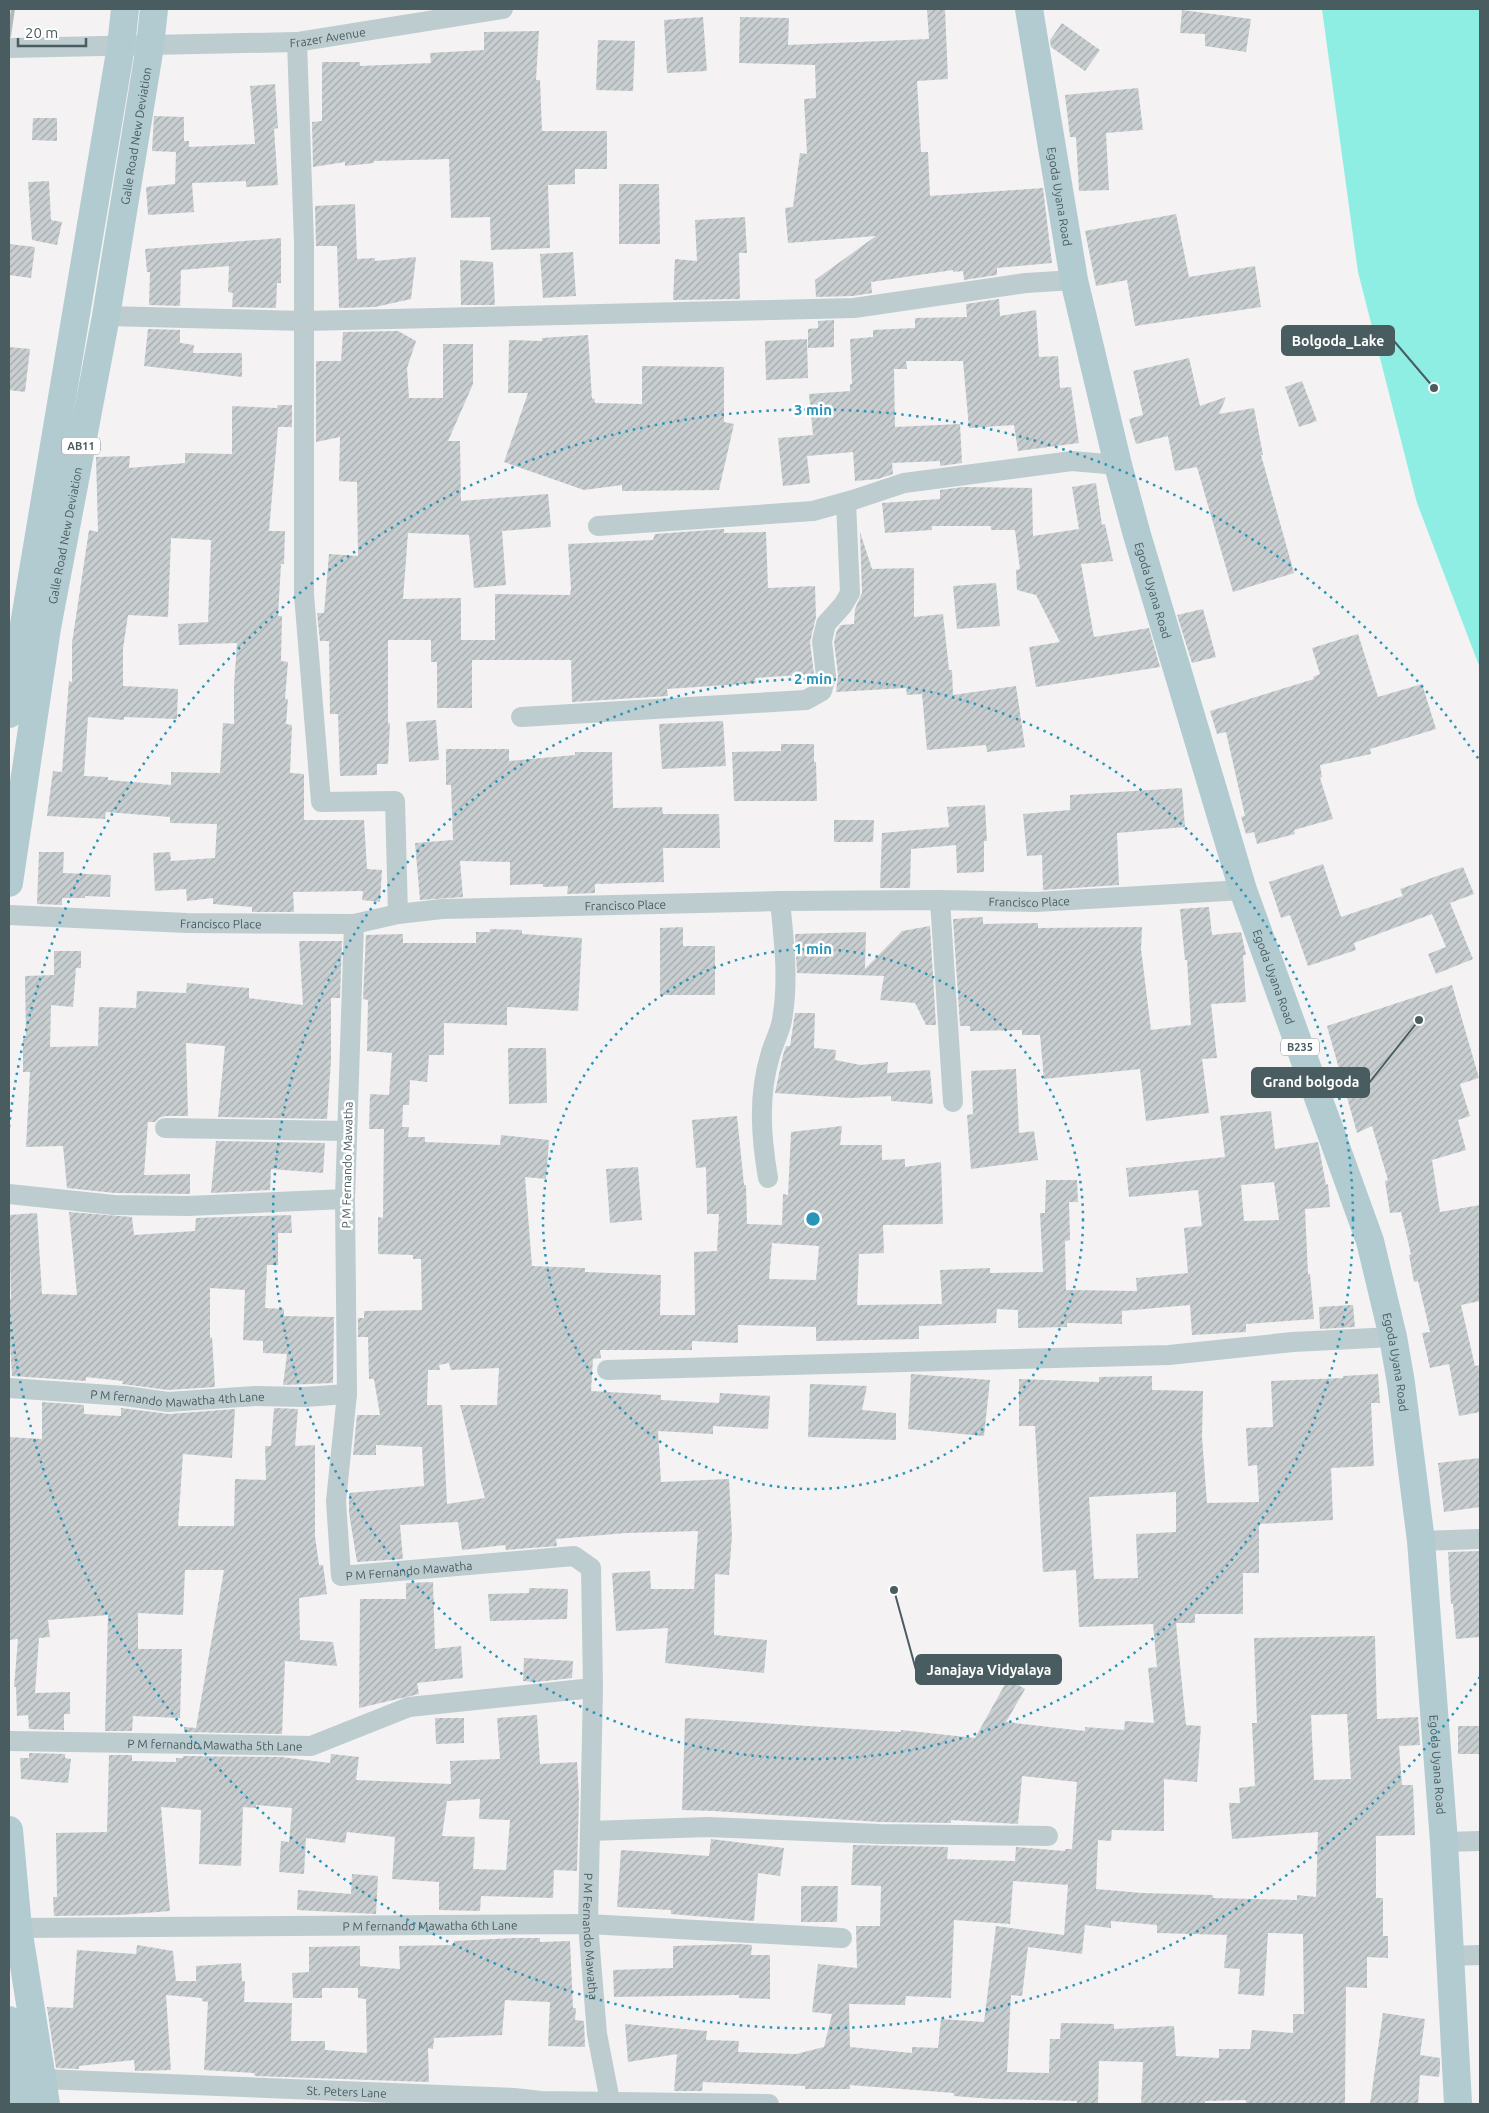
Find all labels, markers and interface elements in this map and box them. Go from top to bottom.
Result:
scale bar [18,15,85,47]
text: 20 m [25,24,58,41]
street label: Frazer Avenue [289,25,366,49]
street label: Galle Road New Deviation [118,66,153,205]
street label: Egoda Uyana Road [1046,146,1075,247]
callout: Bolgoda_Lake [1282,326,1394,355]
text: Bolgoda_Lake [1292,333,1384,349]
text: 3 min [794,401,832,418]
road number: AB11 [62,438,100,454]
street label: Galle Road New Deviation [45,466,84,605]
street label: Egoda Uyana Road [1133,540,1174,640]
text: 2 min [794,670,832,687]
street label: Francisco Place [988,894,1070,909]
street label: Francisco Place [584,897,666,912]
street label: Francisco Place [180,916,262,930]
street label: Egoda Uyana Road [1251,927,1297,1026]
text: 1 min [794,940,832,957]
road number: B235 [1281,1038,1319,1056]
callout: Grand bolgoda [1252,1068,1369,1097]
text: Grand bolgoda [1263,1074,1359,1090]
street label: P M Fernando Mawatha [339,1101,355,1229]
centre of rings [804,1210,822,1228]
street label: Egoda Uyana Road [1381,1311,1411,1412]
street label: P M fernando Mawatha 4th Lane [90,1387,265,1409]
street label: P M Fernando Mawatha [345,1558,473,1582]
callout: Janajaya Vidyalaya [916,1655,1061,1684]
text: Janajaya Vidyalaya [927,1662,1051,1678]
street label: Egoda Uyana Road [1428,1714,1448,1815]
street label: P M fernando Mawatha 5th Lane [127,1736,303,1752]
street label: P M Fernando Mawatha [581,1873,601,2000]
street label: P M fernando Mawatha 6th Lane [342,1918,518,1932]
street label: St. Peters Lane [306,2083,387,2099]

